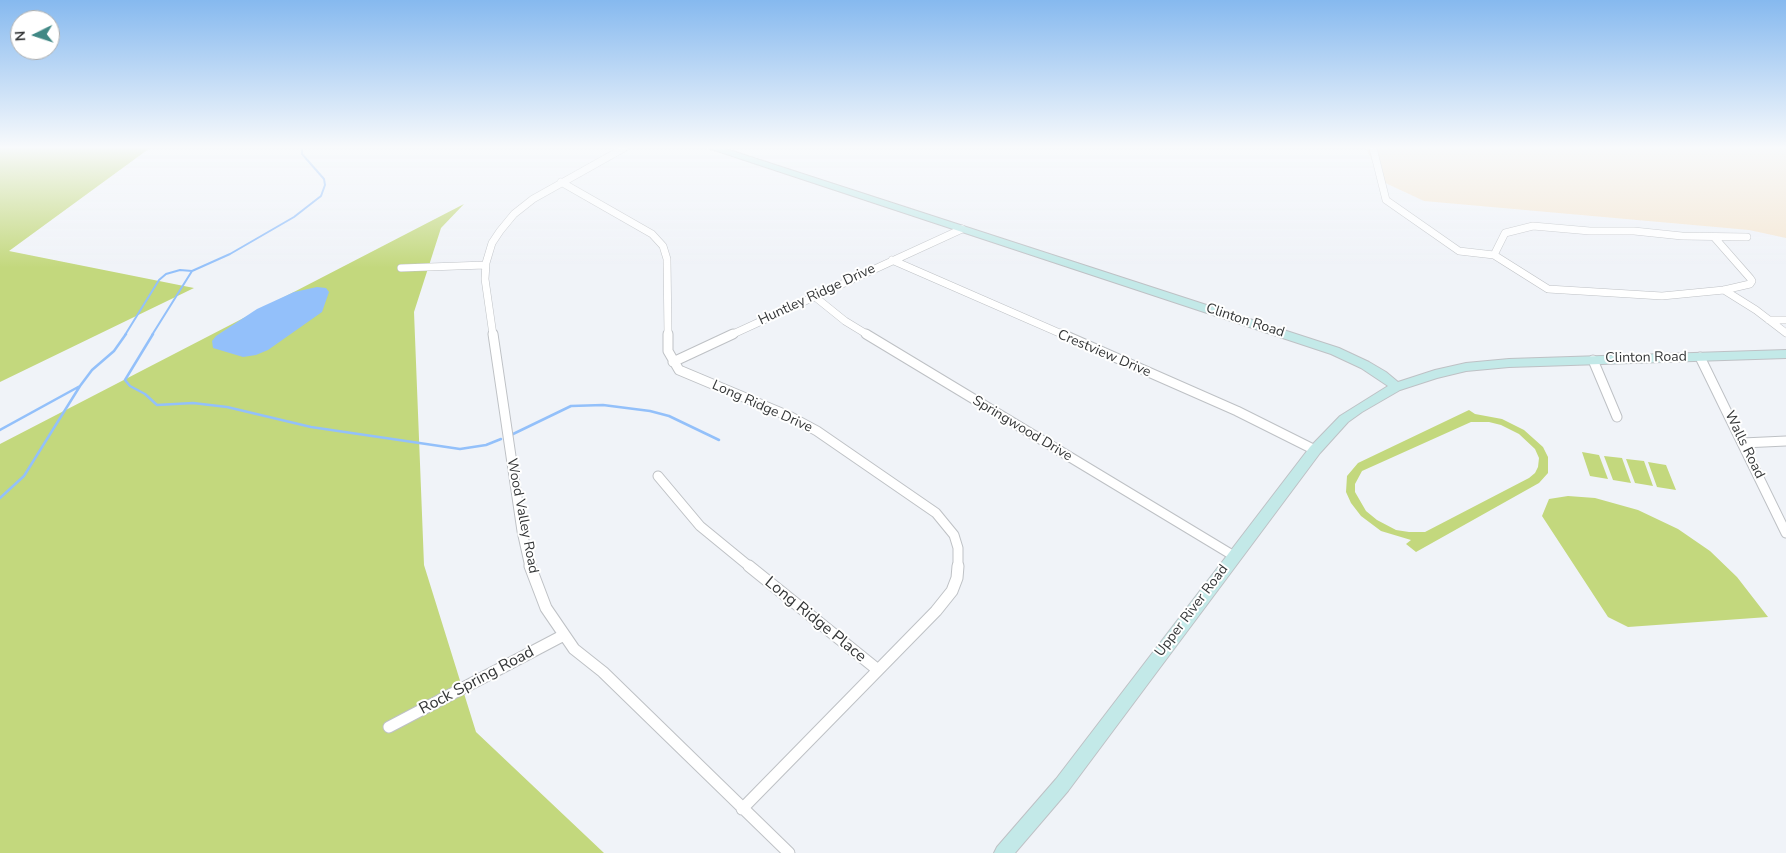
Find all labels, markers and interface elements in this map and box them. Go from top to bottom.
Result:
north arrow [10,10,60,60]
text: N [11,30,30,42]
street label: Huntley Ridge Drive [756,261,878,329]
street label: Clinton Road [1204,300,1286,342]
street label: Crestview Drive [1055,327,1153,381]
street label: Clinton Road [1605,349,1687,367]
street label: Long Ridge Drive [709,377,815,437]
street label: Springwood Drive [969,393,1075,465]
street label: Walls Road [1720,408,1768,482]
street label: Wood Valley Road [503,457,541,575]
street label: Upper River Road [1152,562,1232,660]
street label: Long Ridge Place [760,573,870,667]
street label: Rock Spring Road [416,643,538,719]

